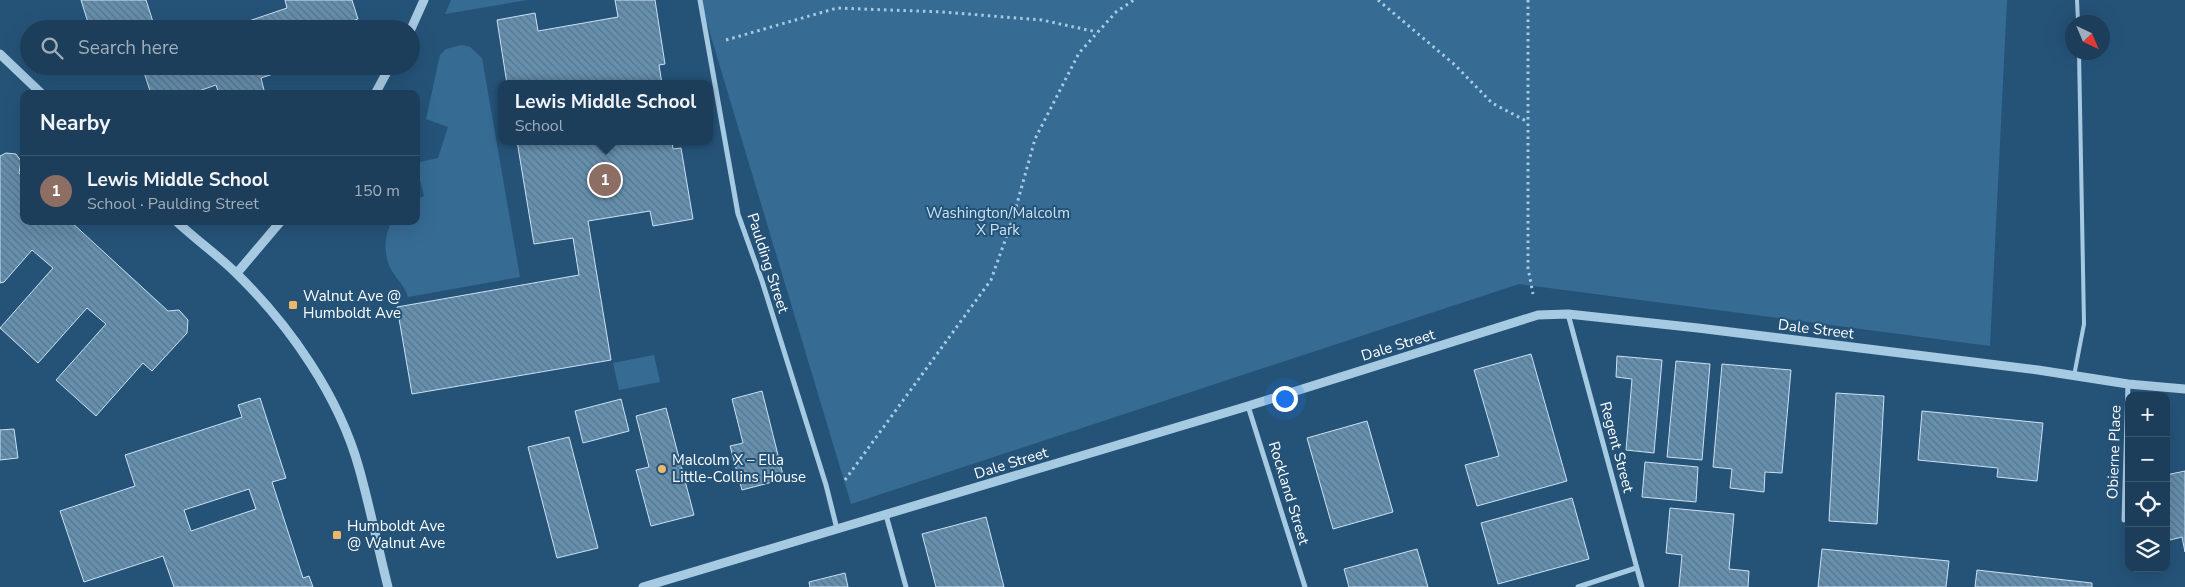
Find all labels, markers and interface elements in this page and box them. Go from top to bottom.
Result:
north arrow [2065,15,2110,60]
search box [20,20,420,75]
icon: search [38,34,66,62]
text: Search here [78,35,179,61]
popup [498,80,713,145]
text: Lewis Middle School [515,89,696,115]
text: Nearby [40,109,110,137]
text: School [515,115,564,137]
pin: 1 [589,161,621,199]
text: Lewis Middle School [87,167,269,193]
text: 1 [51,180,61,202]
text: 150 m [353,180,400,202]
text: School · Paulding Street [87,193,259,215]
park label: Washington/Malcolm X Park [926,203,1070,240]
street label: Paulding Street [742,210,794,316]
place label: Walnut Ave @ Humboldt Ave [303,286,401,323]
marker: Walnut Ave @ Humboldt Ave [287,299,299,311]
street label: Dale Street [1777,314,1856,344]
street label: Dale Street [1359,324,1438,366]
your location [1272,386,1298,412]
map controls [2125,392,2170,572]
button: + [2125,392,2170,437]
street label: Regent Street [1595,399,1639,495]
street label: Obierne Place [2102,405,2126,499]
button: − [2125,437,2170,482]
street label: Rockland Street [1264,439,1314,548]
street label: Dale Street [972,442,1051,484]
place label: Malcolm X – Ella Little-Collins House [672,450,806,487]
marker: Malcolm X – Ella Little-Collins House [656,463,668,475]
button: locate [2125,482,2170,527]
place label: Humboldt Ave @ Walnut Ave [347,516,445,553]
button: layers [2125,527,2170,572]
marker: Humboldt Ave @ Walnut Ave [331,529,343,541]

